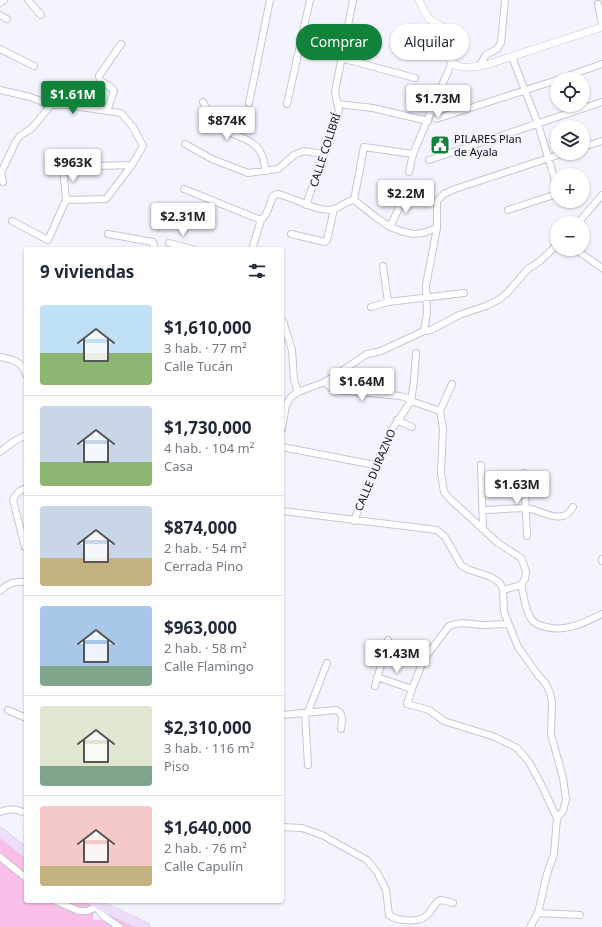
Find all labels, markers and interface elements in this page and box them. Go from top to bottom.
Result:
chip: Comprar [296,24,382,60]
chip: Alquilar [390,24,469,60]
map controls [550,72,590,256]
button: locate [550,72,590,112]
pin: $1.61M [40,81,106,115]
text: $1.61M [50,85,96,103]
pin: $1.73M [405,85,471,119]
text: $1.73M [415,89,461,107]
pin: $874K [199,107,255,141]
text: $874K [208,111,246,129]
street label: CALLE COLIBRÍ [305,111,344,189]
button: layers [550,120,590,160]
place label: PILARES Plan de Ayala [454,131,522,159]
public building icon: PILARES Plan de Ayala [429,134,451,156]
pin: $963K [45,149,101,183]
text: $963K [54,153,92,171]
button: + [550,168,590,208]
pin: $2.2M [378,180,434,214]
text: $2.2M [387,184,425,202]
pin: $2.31M [150,203,216,237]
text: $2.31M [160,207,206,225]
button: − [550,216,590,256]
text: 9 viviendas [40,260,134,283]
icon: filters [246,260,268,282]
text: $1,610,000 [164,316,251,339]
icon: home [72,321,120,369]
text: 3 hab. · 77 m² [164,339,247,357]
text: Calle Tucán [164,357,233,375]
pin: $1.64M [329,368,395,402]
text: $1.64M [339,372,385,390]
text: $1,730,000 [164,416,251,439]
icon: home [72,422,120,470]
street label: CALLE DURAZNO [351,427,399,513]
text: 4 hab. · 104 m² [164,439,254,457]
text: Casa [164,457,193,475]
pin: $1.63M [484,471,550,505]
text: $1.63M [494,475,540,493]
text: $874,000 [164,516,237,539]
icon: home [72,522,120,570]
text: 2 hab. · 54 m² [164,539,247,557]
text: Cerrada Pino [164,557,243,575]
text: $963,000 [164,616,237,639]
icon: home [72,622,120,670]
text: 2 hab. · 58 m² [164,639,247,657]
pin: $1.43M [364,640,430,674]
text: $1.43M [374,644,420,662]
text: Calle Flamingo [164,657,254,675]
text: $2,310,000 [164,716,251,739]
icon: home [72,722,120,770]
text: 3 hab. · 116 m² [164,739,254,757]
text: Piso [164,757,189,775]
text: $1,640,000 [164,816,251,839]
icon: home [72,822,120,870]
text: 2 hab. · 76 m² [164,839,247,857]
text: Calle Capulín [164,857,243,875]

